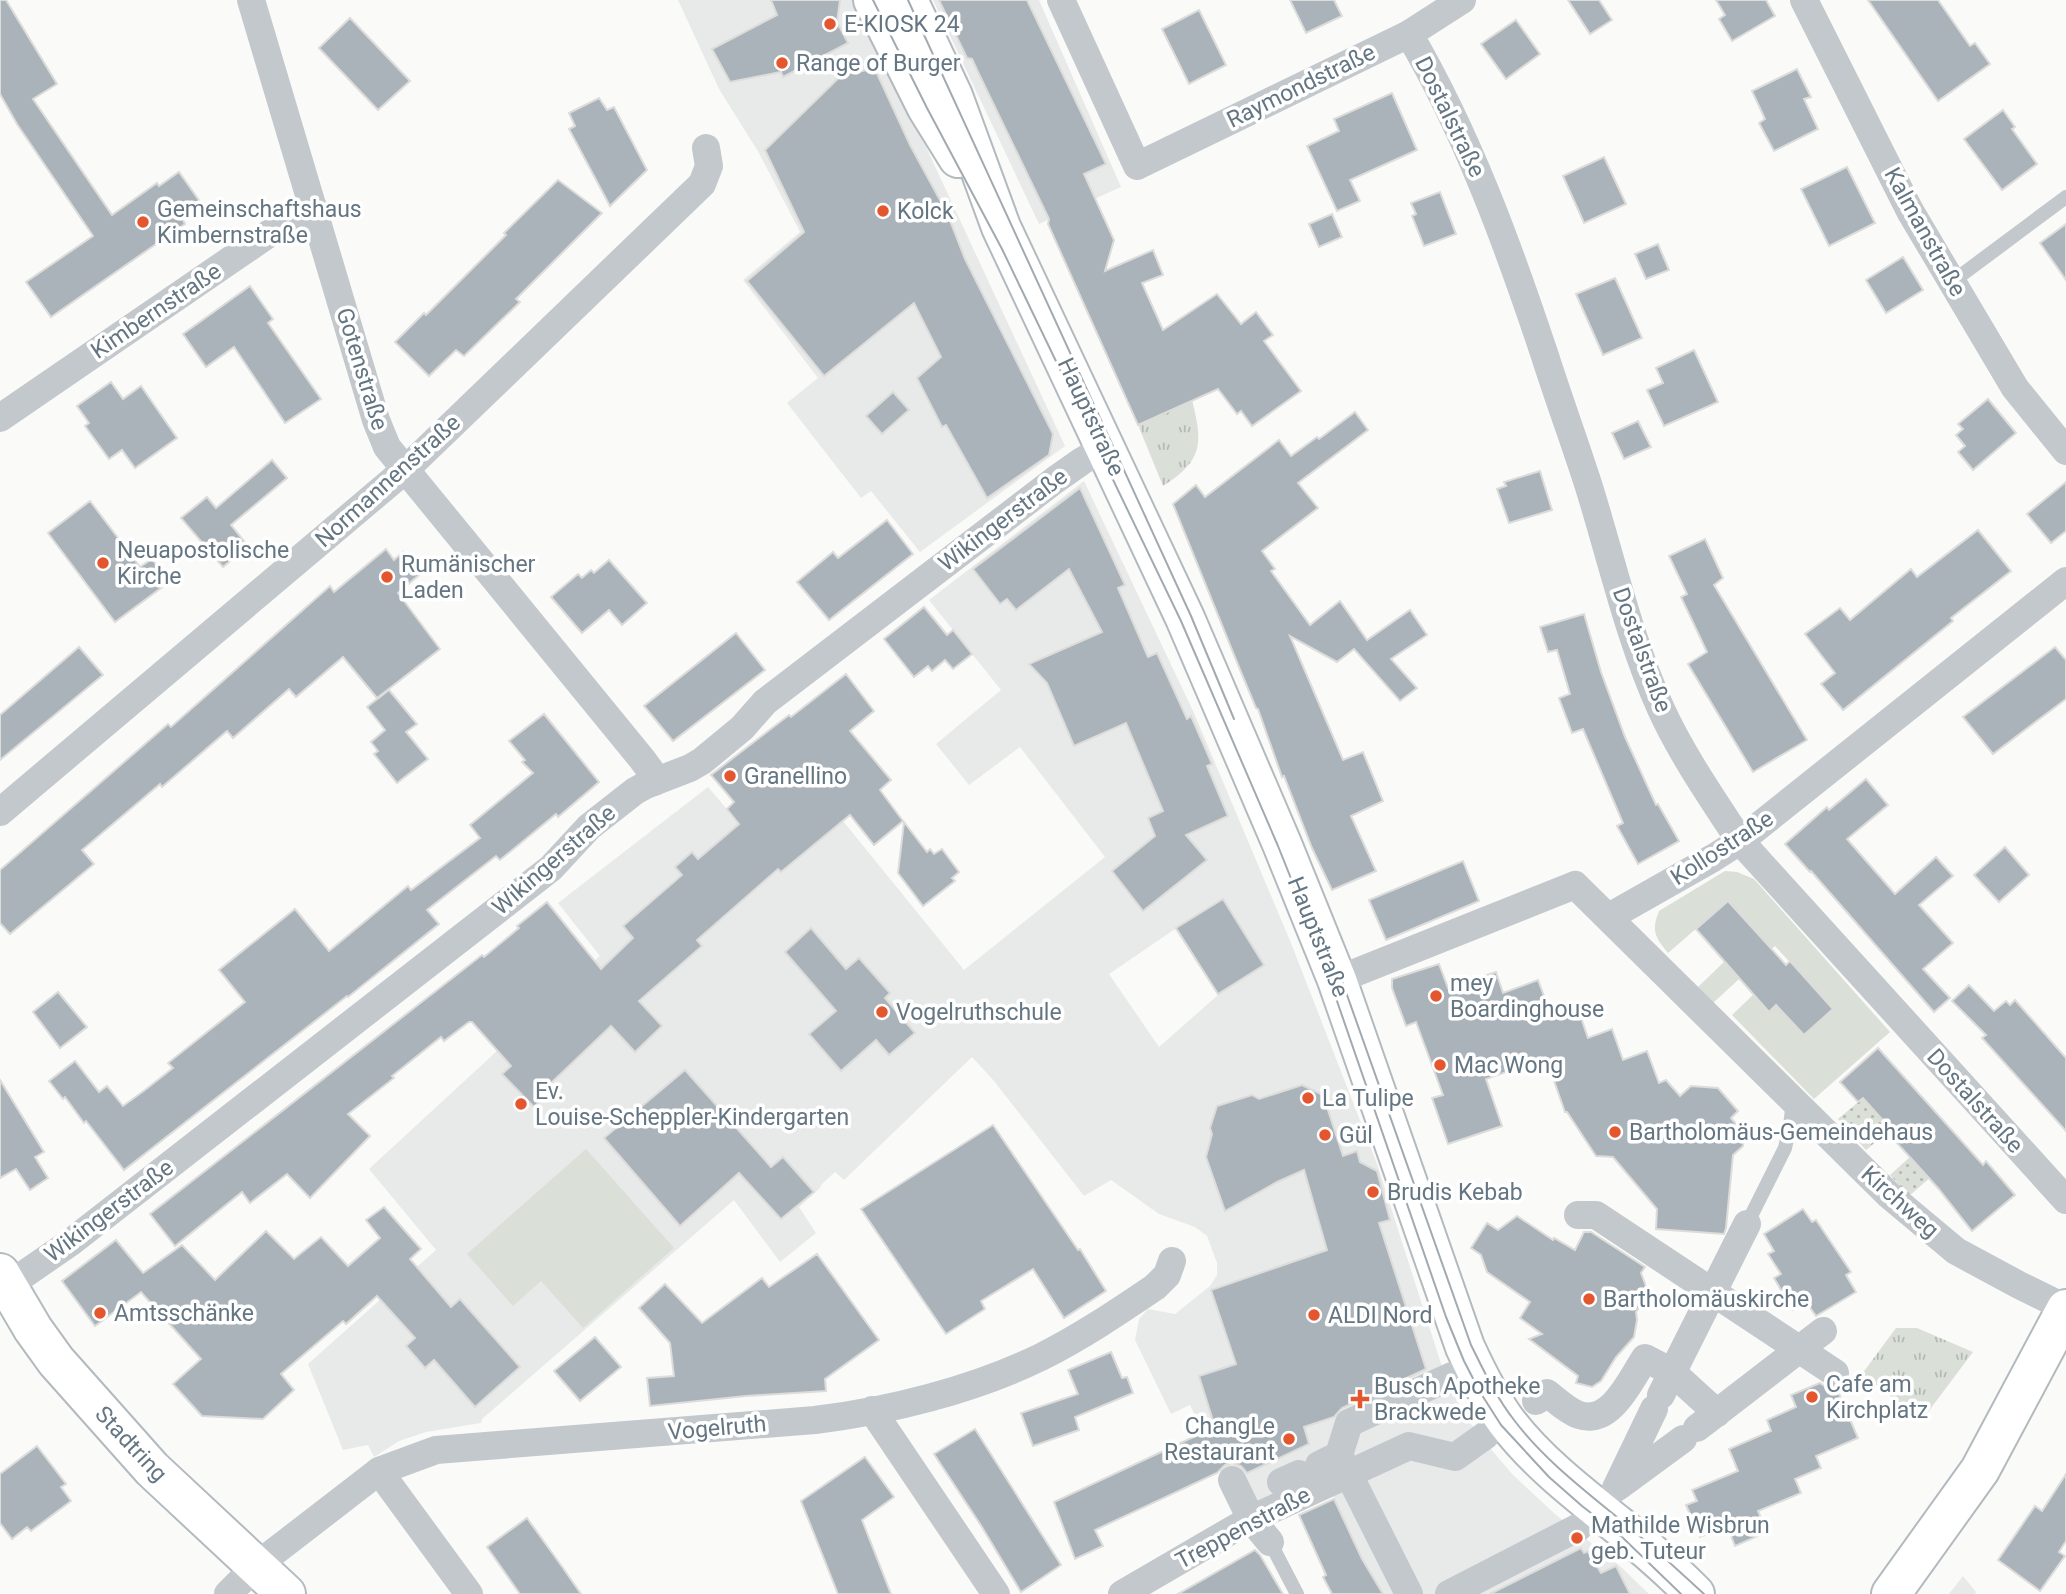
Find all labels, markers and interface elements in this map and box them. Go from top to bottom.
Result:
place label: E-KIOSK 24 [844,11,960,38]
marker: E-KIOSK 24 [822,16,838,32]
street label: Raymondstraße [1223,38,1379,134]
place label: Range of Burger [796,50,961,77]
street label: Dostalstraße [1409,52,1491,182]
marker: Range of Burger [774,55,790,71]
street label: Kalmanstraße [1879,163,1971,301]
place label: Gemeinschaftshaus Kimbernstraße [157,196,362,249]
place label: Kolck [897,198,954,225]
marker: Kolck [875,203,891,219]
marker: Gemeinschaftshaus Kimbernstraße [135,214,151,230]
street label: Kimbernstraße [86,258,226,364]
street label: Gotenstraße [331,305,393,433]
street label: Hauptstraße [1052,354,1130,480]
street label: Normannenstraße [310,409,466,553]
street label: Wikingerstraße [933,463,1073,577]
place label: Neuapostolische Kirche [117,537,289,590]
place label: Rumänischer Laden [401,551,536,604]
marker: Neuapostolische Kirche [95,555,111,571]
marker: Rumänischer Laden [379,569,395,585]
street label: Dostalstraße [1607,584,1677,716]
place label: Granellino [744,763,847,790]
marker: Granellino [722,768,738,784]
street label: Wikingerstraße [487,799,621,921]
street label: Kollostraße [1666,805,1778,891]
street label: Hauptstraße [1282,873,1354,1001]
place label: mey Boardinghouse [1450,970,1604,1023]
marker: mey Boardinghouse [1428,988,1444,1004]
place label: Vogelruthschule [896,999,1062,1026]
marker: Vogelruthschule [874,1004,890,1020]
street label: Dostalstraße [1921,1043,2029,1159]
place label: Mac Wong [1454,1052,1563,1079]
marker: Mac Wong [1432,1057,1448,1073]
place label: Ev. Louise-Scheppler-Kindergarten [535,1078,849,1131]
place label: La Tulipe [1322,1085,1414,1112]
marker: La Tulipe [1300,1090,1316,1106]
marker: Ev. Louise-Scheppler-Kindergarten [513,1096,529,1112]
place label: Bartholomäus-Gemeindehaus [1629,1119,1933,1146]
place label: Gül [1339,1122,1373,1149]
marker: Bartholomäus-Gemeindehaus [1607,1124,1623,1140]
marker: Gül [1317,1127,1333,1143]
street label: Wikingerstraße [39,1154,179,1268]
street label: Kirchweg [1856,1160,1944,1244]
place label: Brudis Kebab [1387,1179,1523,1206]
marker: Brudis Kebab [1365,1184,1381,1200]
place label: Bartholomäuskirche [1603,1286,1809,1313]
marker: Bartholomäuskirche [1581,1291,1597,1307]
place label: Amtsschänke [114,1300,254,1327]
place label: ALDI Nord [1328,1302,1433,1329]
marker: Amtsschänke [92,1305,108,1321]
marker: ALDI Nord [1306,1307,1322,1323]
place label: Cafe am Kirchplatz [1826,1371,1928,1424]
place label: Busch Apotheke Brackwede [1374,1373,1540,1426]
marker: Cafe am Kirchplatz [1804,1389,1820,1405]
marker: Busch Apotheke Brackwede [1352,1391,1368,1407]
street label: Stadtring [89,1401,173,1487]
street label: Vogelruth [667,1410,767,1446]
place label: ChangLe Restaurant [1164,1413,1275,1466]
marker: ChangLe Restaurant [1281,1431,1297,1447]
street label: Treppenstraße [1171,1481,1315,1575]
place label: Mathilde Wisbrun geb. Tuteur [1591,1512,1770,1565]
marker: Mathilde Wisbrun geb. Tuteur [1569,1530,1585,1546]

